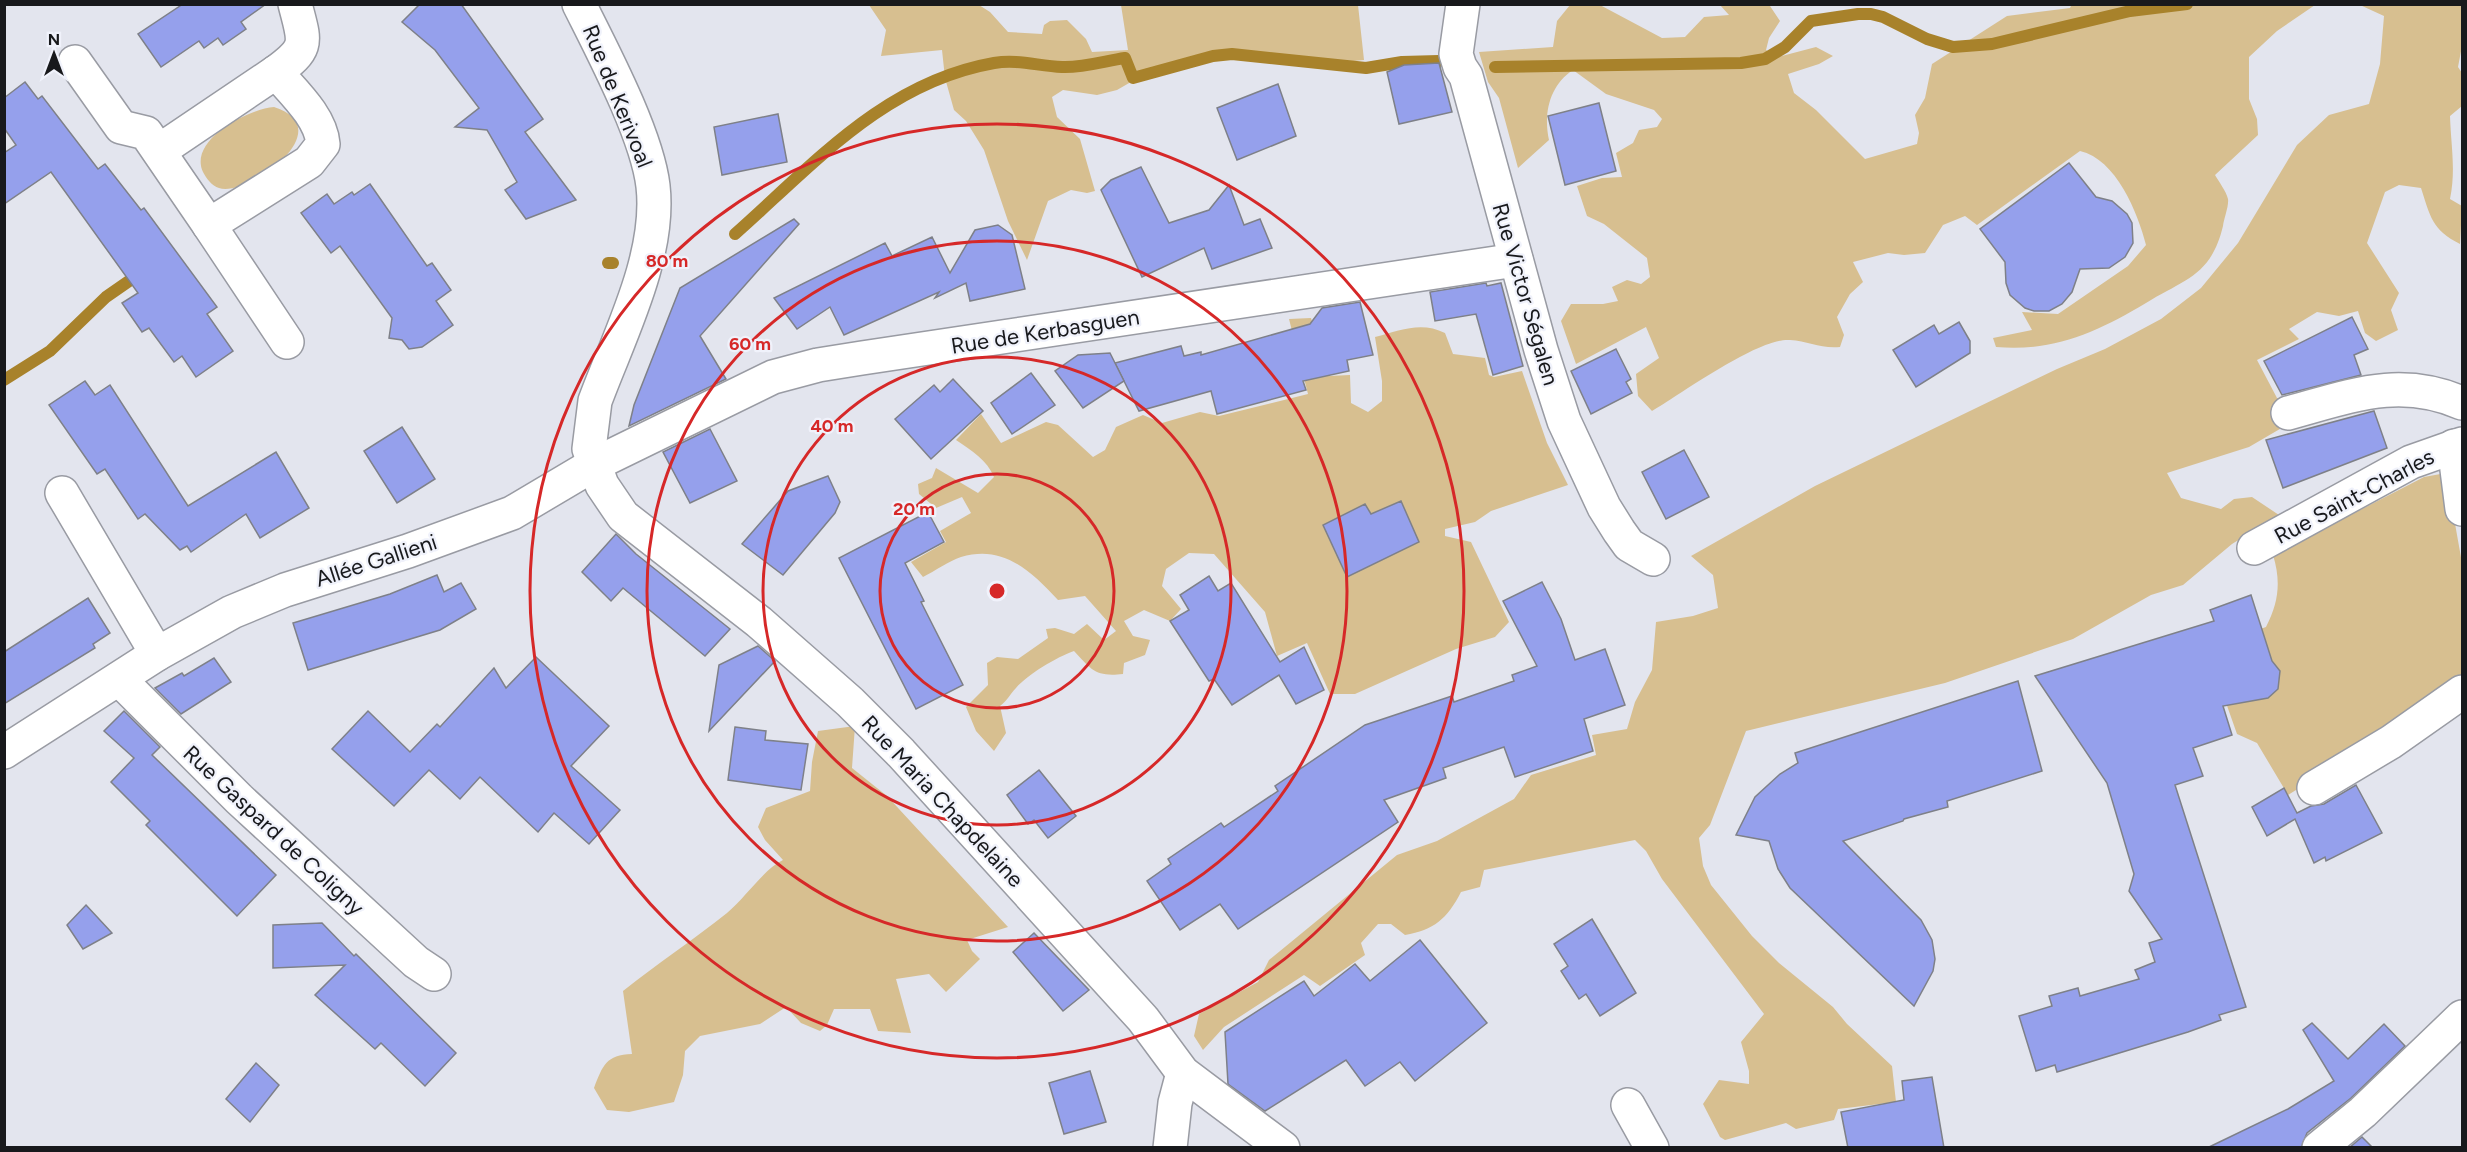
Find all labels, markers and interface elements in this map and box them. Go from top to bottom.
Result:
street label: Rue de Kerivoal [577,21,658,172]
north arrow [24,24,84,84]
text: N [48,30,60,49]
street label: Rue Victor Ségalen [1487,200,1564,388]
text: 80 m [646,250,688,272]
street label: Rue de Kerbasguen [949,303,1141,360]
text: 60 m [729,333,771,355]
text: 40 m [810,415,854,437]
street label: Rue Saint-Charles [2270,443,2439,550]
text: 20 m [893,498,935,520]
street label: Allée Gallieni [312,528,440,593]
centre of rings [987,581,1007,601]
street label: Rue Maria Chapdelaine [856,710,1029,893]
street label: Rue Gaspard de Coligny [178,740,370,921]

